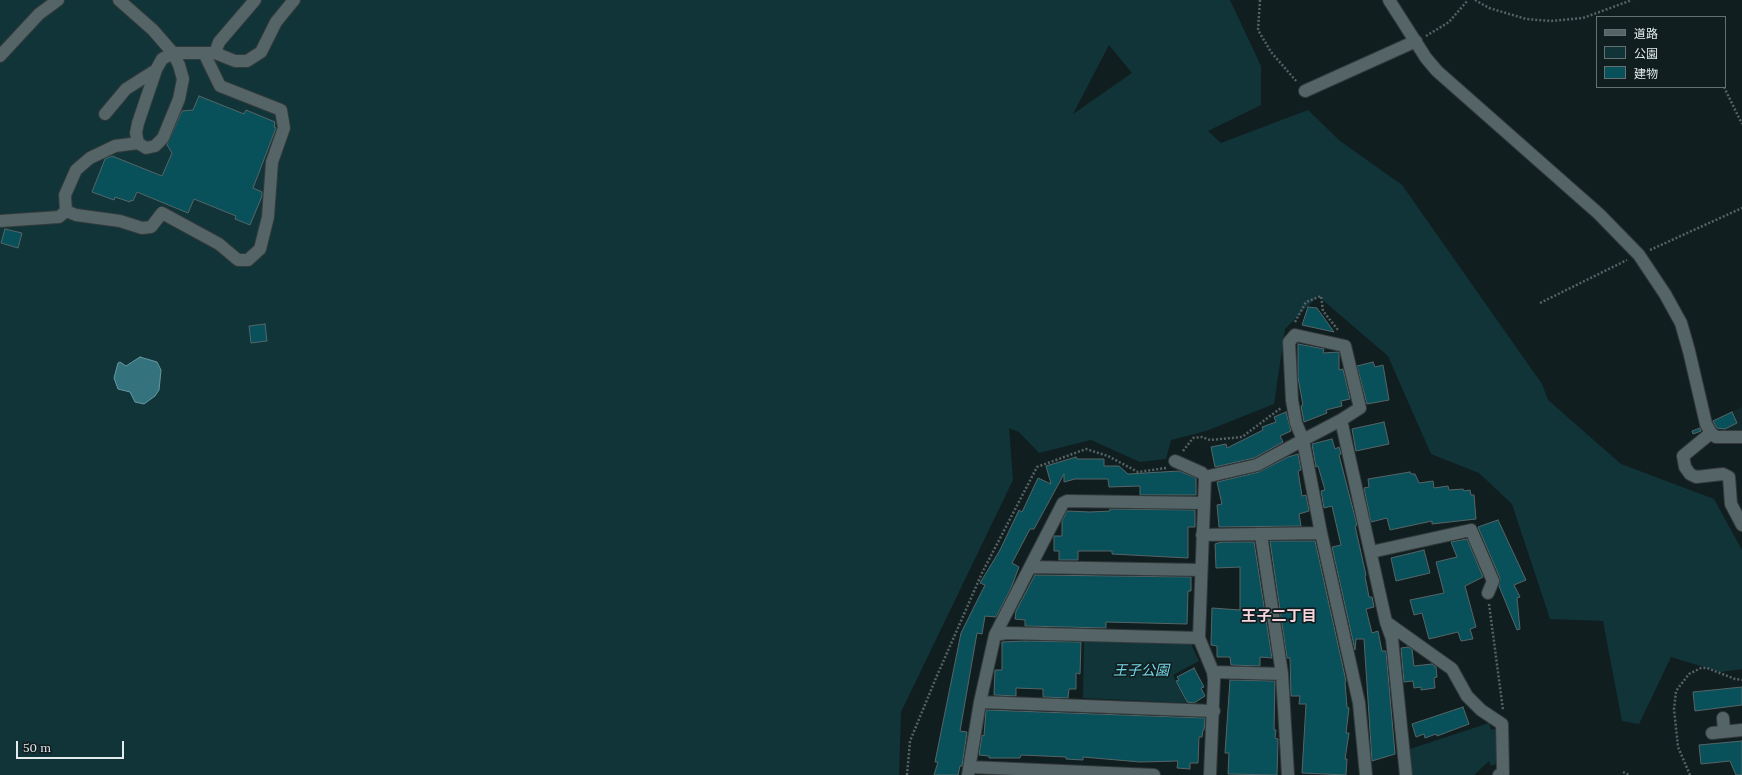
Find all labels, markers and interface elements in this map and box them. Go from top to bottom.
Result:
legend [1596,16,1726,88]
text: 道路 [1634,26,1658,41]
text: 公園 [1634,46,1658,61]
text: 建物 [1634,66,1658,81]
district label: 王子二丁目 [1242,608,1316,626]
park label: 王子公園 [1113,663,1169,679]
scale bar [18,733,126,759]
text: 50 m [23,740,51,755]

